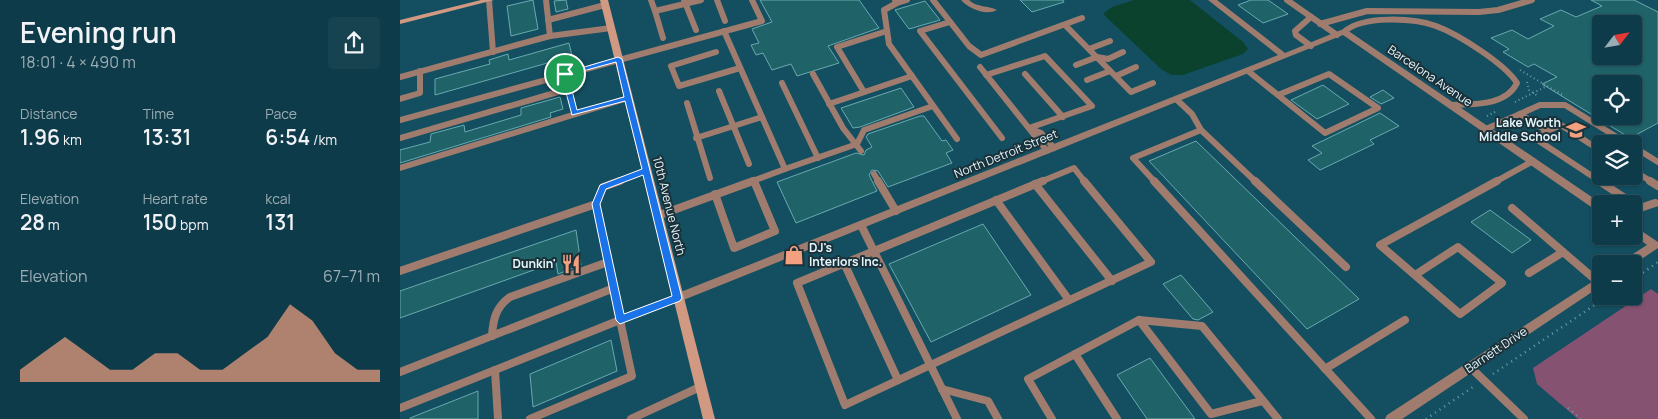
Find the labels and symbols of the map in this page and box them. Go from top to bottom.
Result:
north arrow [1592,15,1642,65]
street label: Barcelona Avenue [1385,41,1476,110]
pin [544,53,586,95]
place label: Lake Worth Middle School [1479,114,1561,145]
school or university icon: Lake Worth Middle School [1565,119,1587,141]
street label: North Detroit Street [951,125,1060,182]
street label: 10th Avenue North [649,155,690,257]
place label: DJ's Interiors Inc. [809,239,882,270]
shop icon: DJ's Interiors Inc. [783,244,805,266]
restaurant icon: Dunkin' [560,253,582,275]
place label: Dunkin' [513,255,556,272]
street label: Barnett Drive [1461,322,1530,377]

